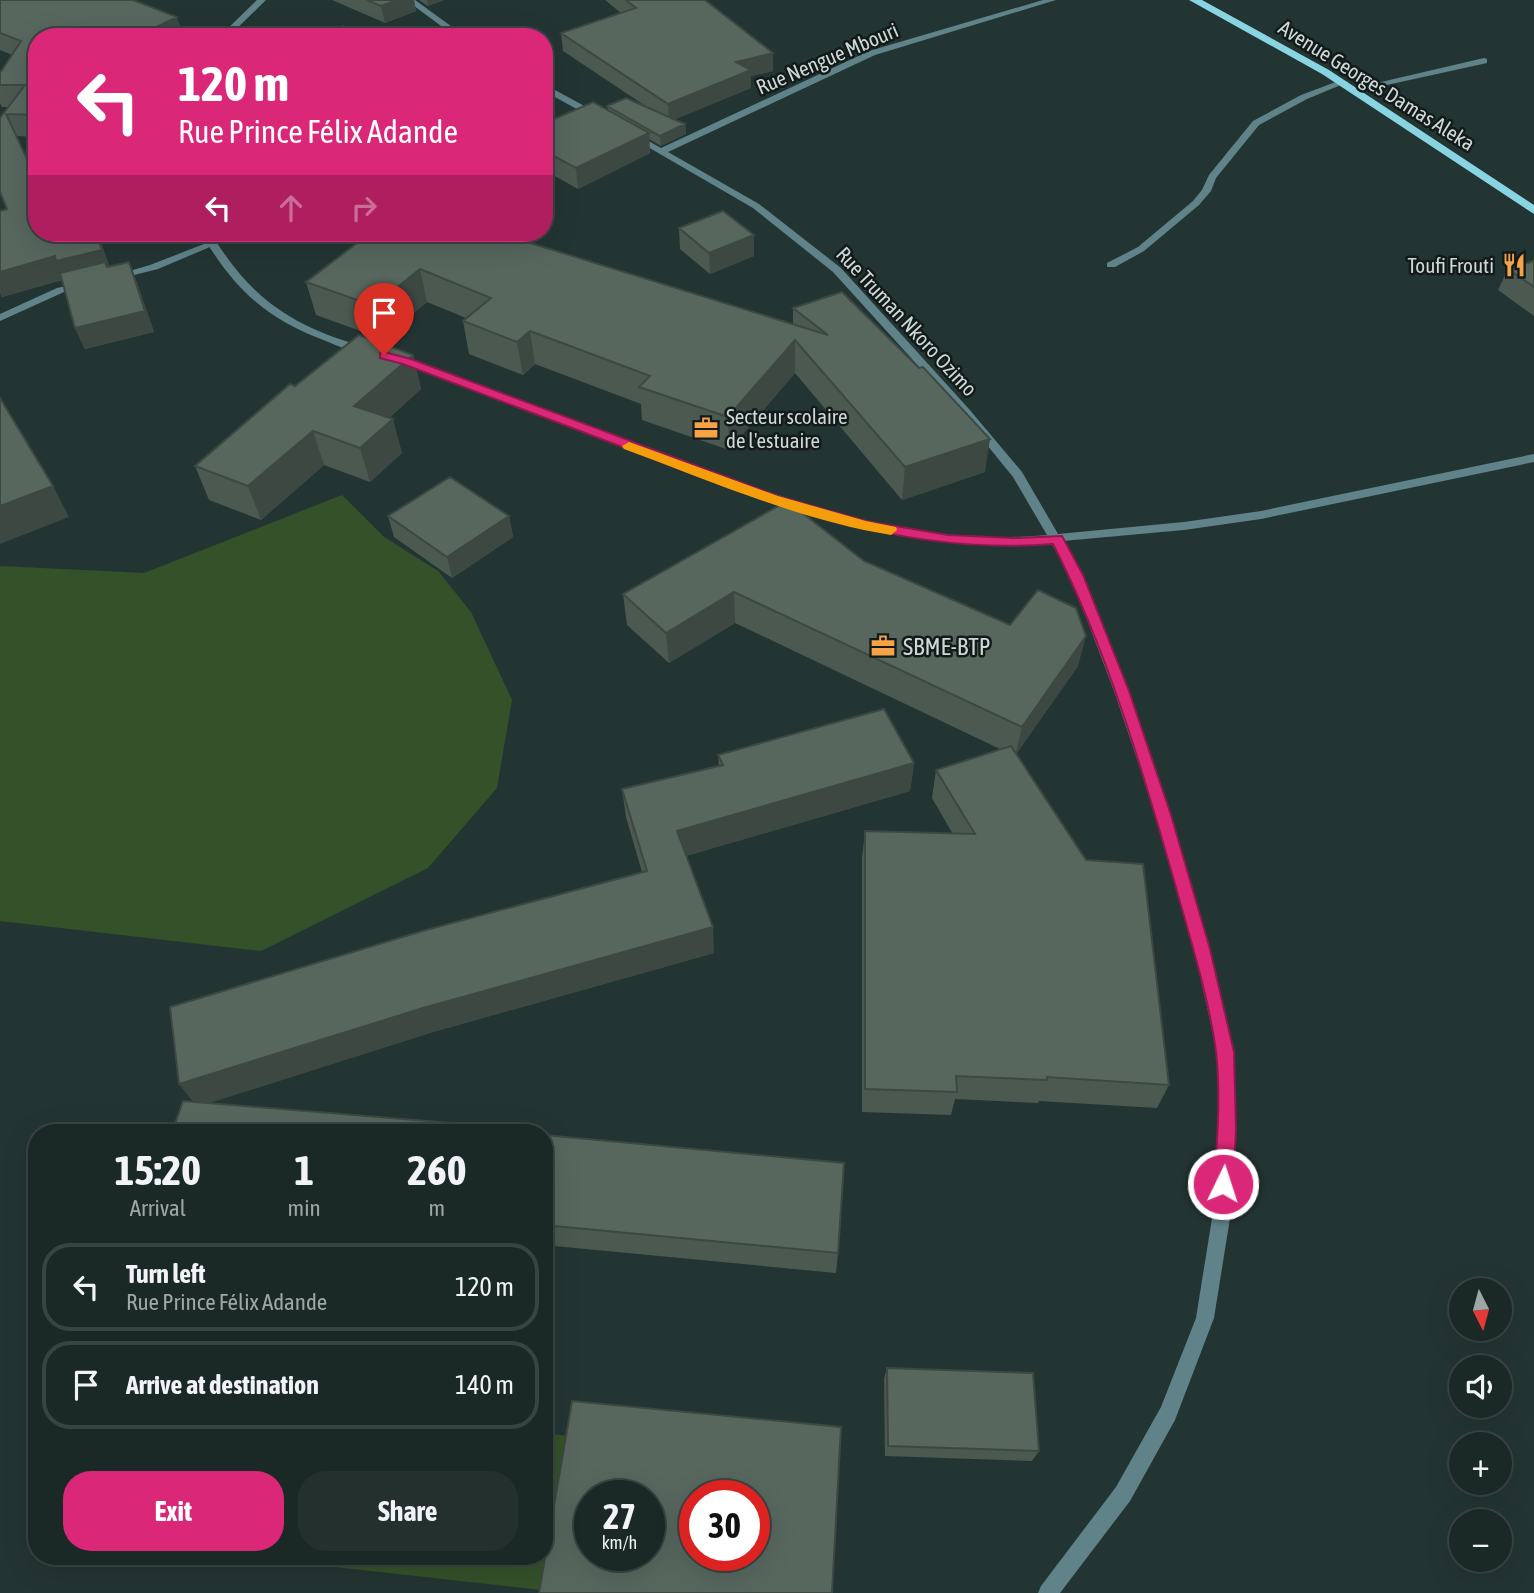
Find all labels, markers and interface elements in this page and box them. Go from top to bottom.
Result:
street label: Avenue Georges Damas Aleka [1275,15,1479,155]
street label: Rue Nengue Mbouri [752,17,902,99]
text: 120 m [178,55,289,111]
icon: left [63,56,154,147]
text: Rue Prince Félix Adande [178,113,458,150]
icon: left [199,189,237,227]
icon: ahead [272,189,310,227]
icon: right [345,189,383,227]
street label: Rue Truman Nkoro Ozimo [832,242,982,400]
restaurant icon: Toufi Frouti [1500,251,1528,279]
place label: Toufi Frouti [1407,253,1494,277]
pin [354,283,414,355]
icon: arrive [365,294,403,332]
place label: Secteur scolaire de l'estuaire [726,404,848,452]
office icon: Secteur scolaire de l'estuaire [692,414,720,442]
office icon: SBME-BTP [869,632,897,660]
place label: SBME-BTP [903,633,990,660]
text: 15:20 [115,1146,201,1194]
text: 1 [294,1146,314,1194]
text: 260 [407,1146,466,1194]
position arrow [1186,1147,1260,1221]
text: Arrival [130,1195,186,1221]
text: min [288,1195,321,1221]
text: m [429,1195,445,1221]
text: Turn left [126,1259,206,1289]
icon: left [67,1268,105,1306]
text: 120 m [455,1272,514,1302]
north arrow [1449,1278,1512,1340]
map controls [1449,1278,1512,1572]
text: Rue Prince Félix Adande [126,1289,327,1315]
button: sound [1449,1355,1512,1418]
icon: arrive [67,1366,105,1404]
text: Arrive at destination [126,1370,319,1400]
text: 140 m [455,1370,514,1400]
button: + [1449,1432,1512,1495]
button: Exit [63,1471,284,1551]
button: Share [298,1471,518,1551]
speed limit sign: 30 [679,1480,770,1571]
text: 27 [603,1496,636,1536]
button: − [1449,1509,1512,1572]
text: km/h [602,1532,637,1553]

